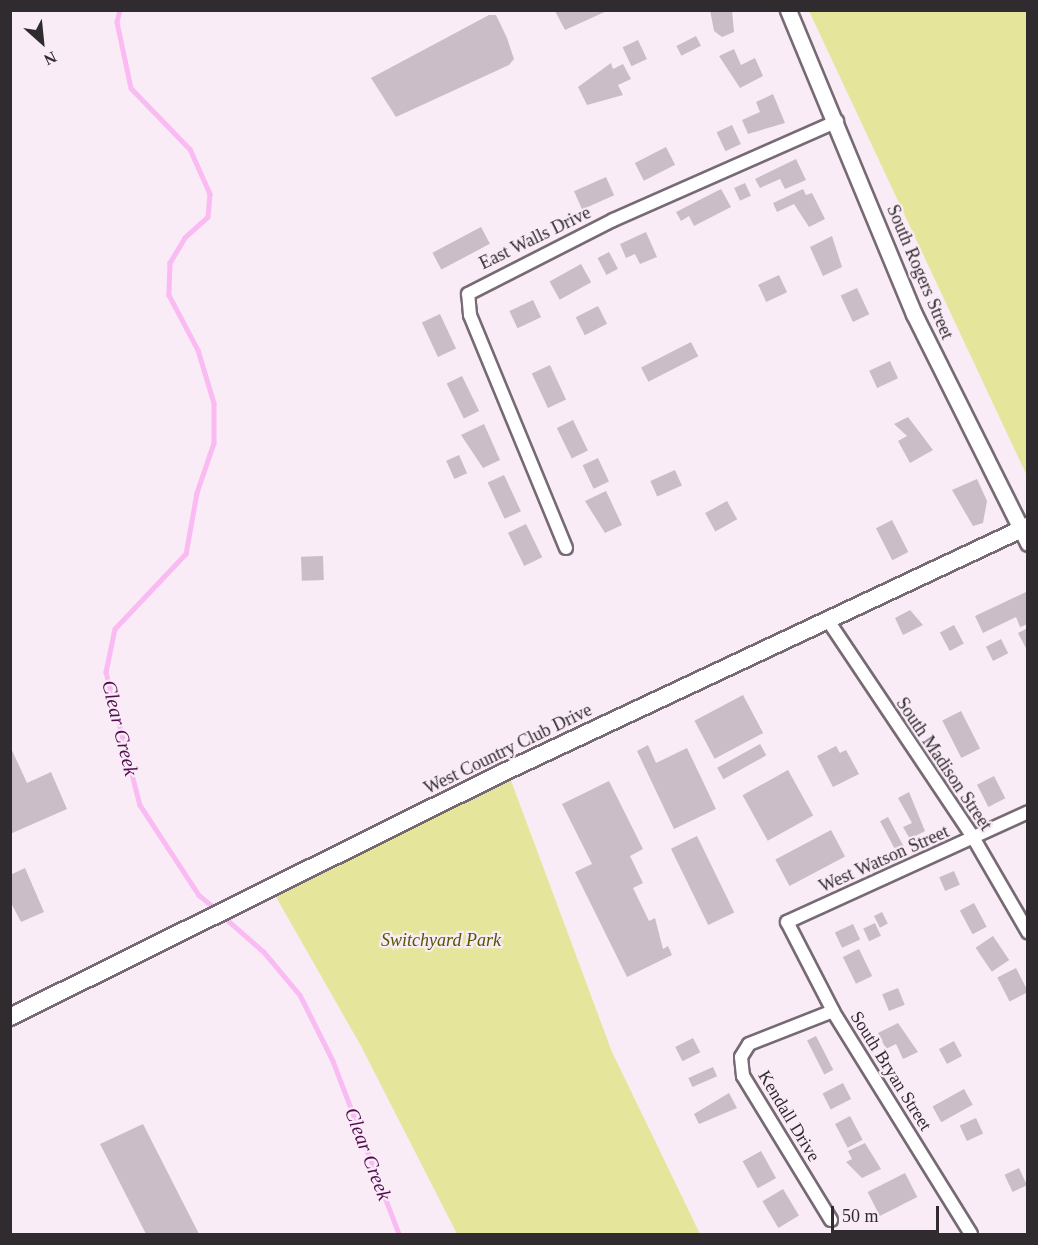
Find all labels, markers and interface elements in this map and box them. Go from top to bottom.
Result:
north arrow [12,12,72,72]
text: N [41,48,59,69]
street label: East Walls Drive [476,202,594,274]
street label: South Rogers Street [882,202,958,342]
water label: Clear Creek [97,678,143,778]
street label: South Madison Street [891,693,997,835]
street label: West Country Club Drive [421,699,595,799]
street label: West Watson Street [816,821,952,897]
park label: Switchyard Park [381,929,501,951]
street label: South Bryan Street [846,1007,936,1135]
street label: Kendall Drive [753,1067,825,1165]
water label: Clear Creek [339,1104,397,1204]
scale bar [834,1194,942,1232]
text: 50 m [842,1206,879,1226]

